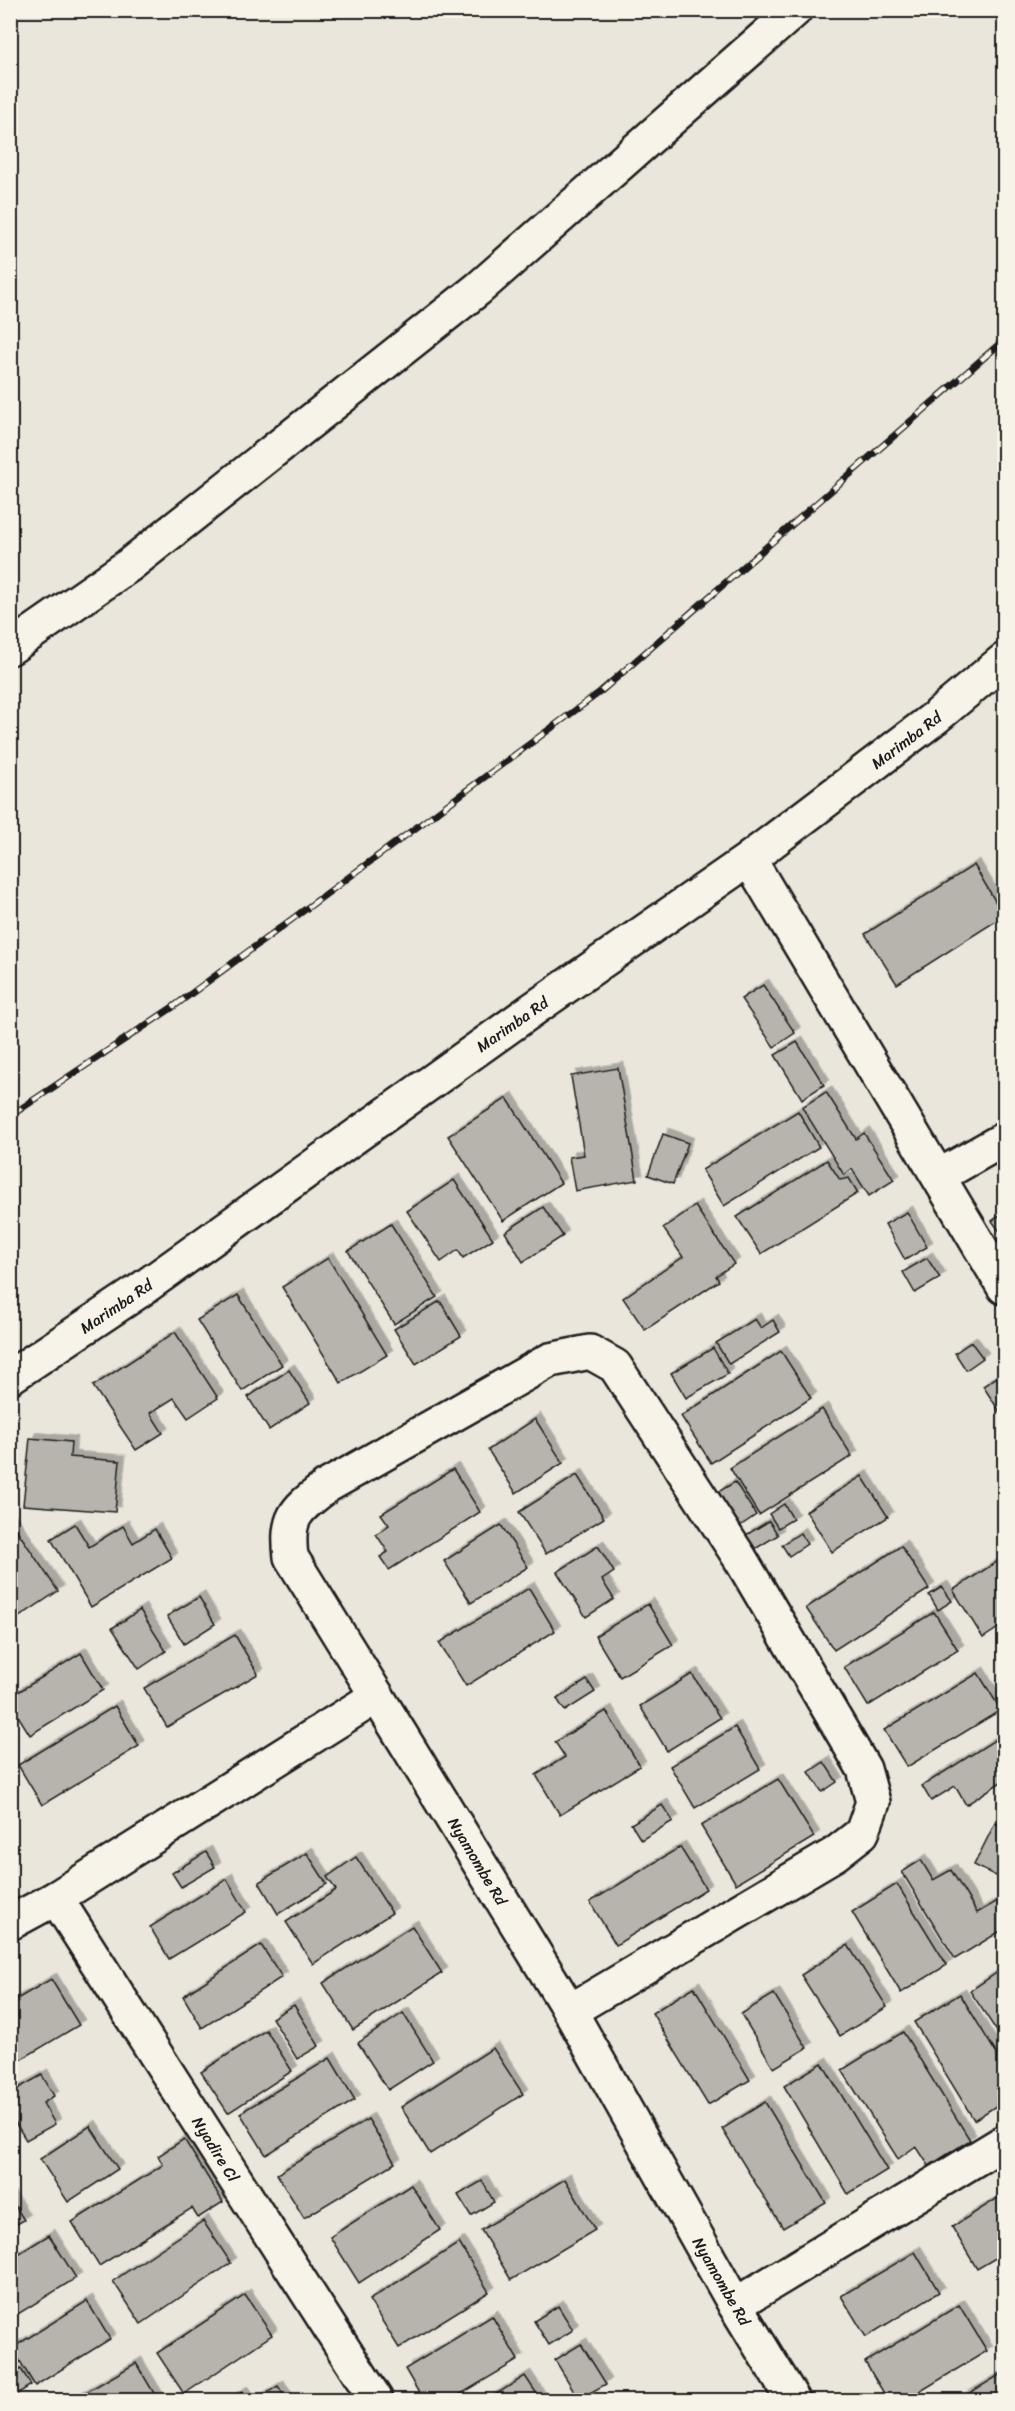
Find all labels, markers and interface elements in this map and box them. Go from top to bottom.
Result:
street label: Marimba Rd [864,703,950,777]
street label: Marimba Rd [470,988,556,1060]
street label: Marimba Rd [74,1270,160,1342]
street label: Nyamombe Rd [440,1811,516,1912]
street label: Nyadire Cl [184,2111,248,2188]
street label: Nyamombe Rd [684,2231,760,2333]

